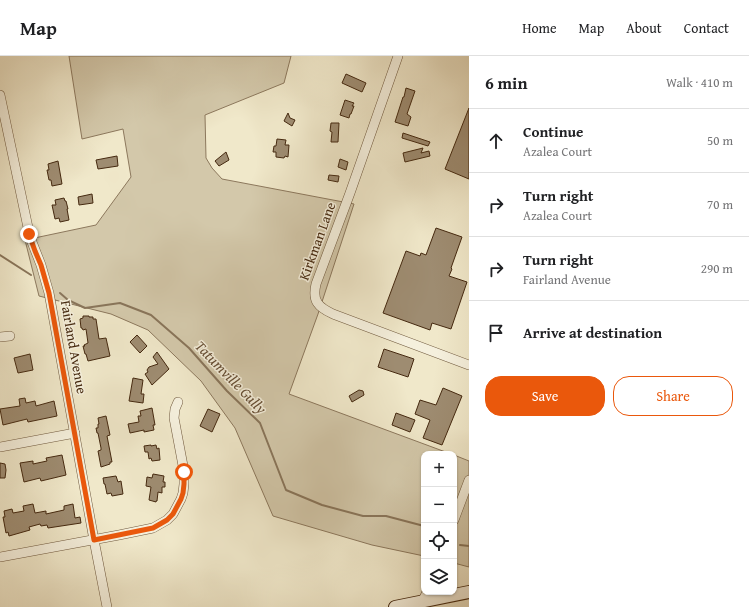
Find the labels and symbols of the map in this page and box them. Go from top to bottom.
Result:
street label: Kirkman Lane [294,199,341,283]
route end [20,225,38,243]
street label: Fairland Avenue [56,299,92,396]
water label: Tatumville Gully [191,336,272,418]
route start [175,463,193,481]

